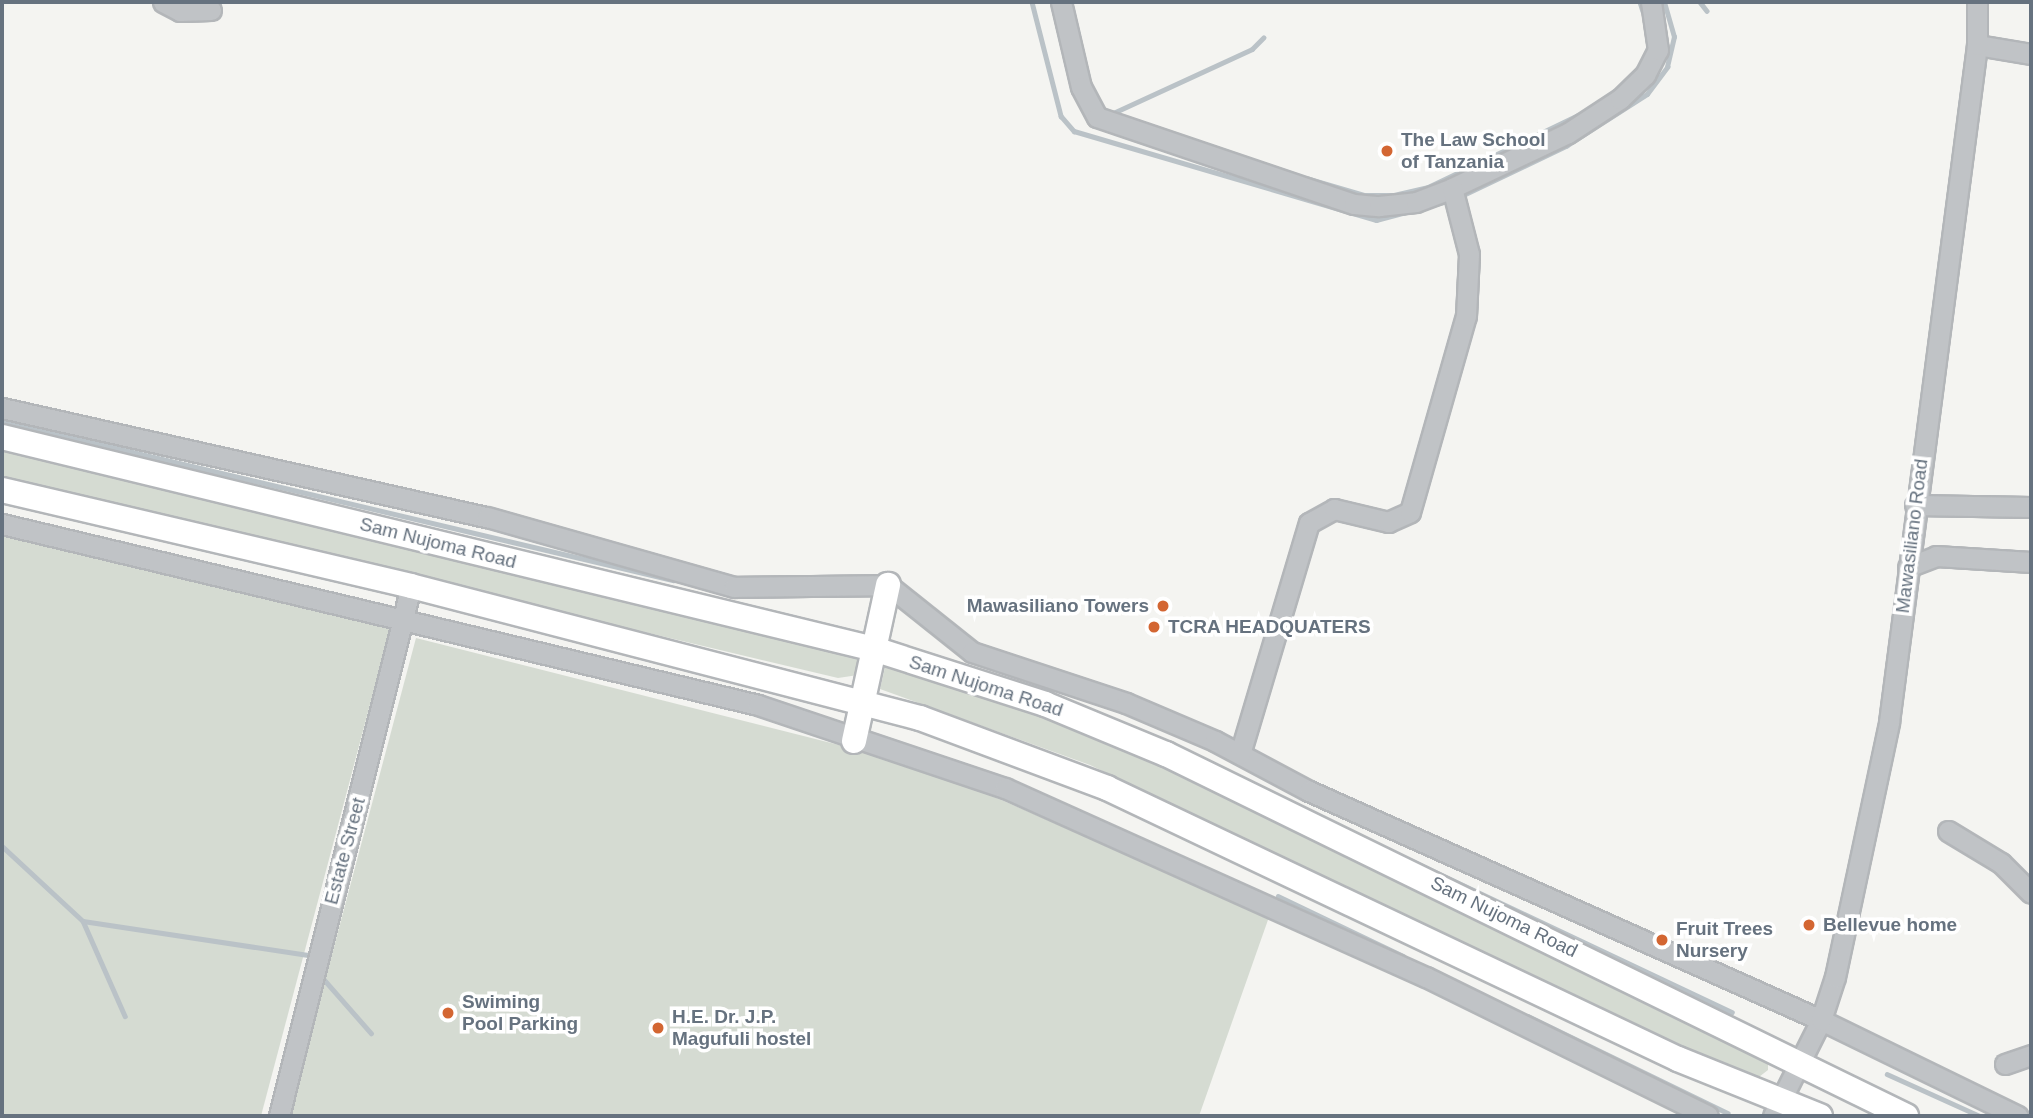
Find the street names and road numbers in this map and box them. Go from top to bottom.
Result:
street label: Mawasiliano Road [1891,458,1933,614]
street label: Sam Nujoma Road [357,513,519,573]
street label: Sam Nujoma Road [906,650,1066,722]
street label: Estate Street [320,795,370,907]
street label: Sam Nujoma Road [1427,872,1581,962]

